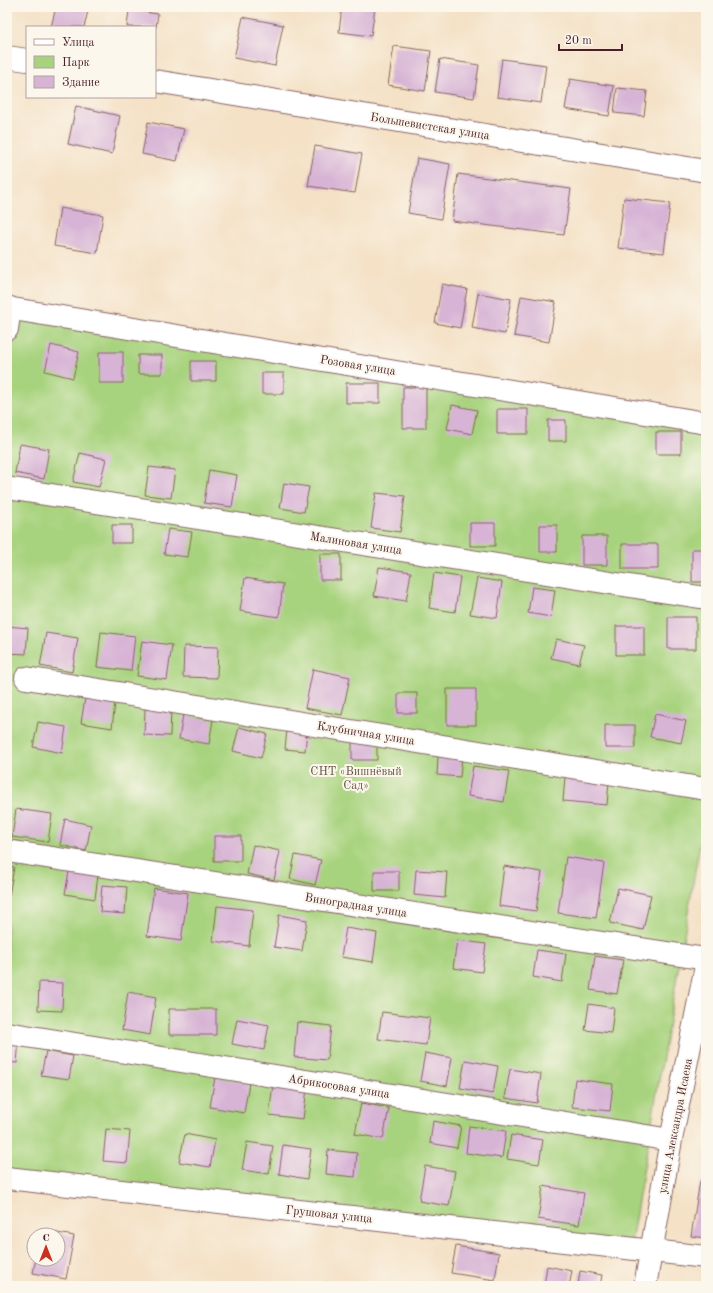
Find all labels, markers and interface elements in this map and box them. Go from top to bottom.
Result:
legend [26,26,156,98]
scale bar [559,26,622,52]
text: 20 m [565,35,592,47]
text: Улица [62,37,95,49]
text: Парк [62,57,90,69]
text: Здание [62,77,100,89]
street label: Большевистская улица [369,112,490,142]
street label: Розовая улица [319,354,397,378]
street label: Малиновая улица [309,531,403,557]
street label: Клубничная улица [316,720,416,748]
park label: СНТ «Вишнёвый Cад» [310,766,402,792]
street label: Виноградная улица [304,892,408,920]
street label: улица Александра Исаева [657,1057,695,1195]
street label: Абрикосовая улица [287,1073,391,1101]
street label: Грушовая улица [285,1204,373,1226]
north arrow [26,1227,66,1267]
text: С [42,1233,50,1244]

